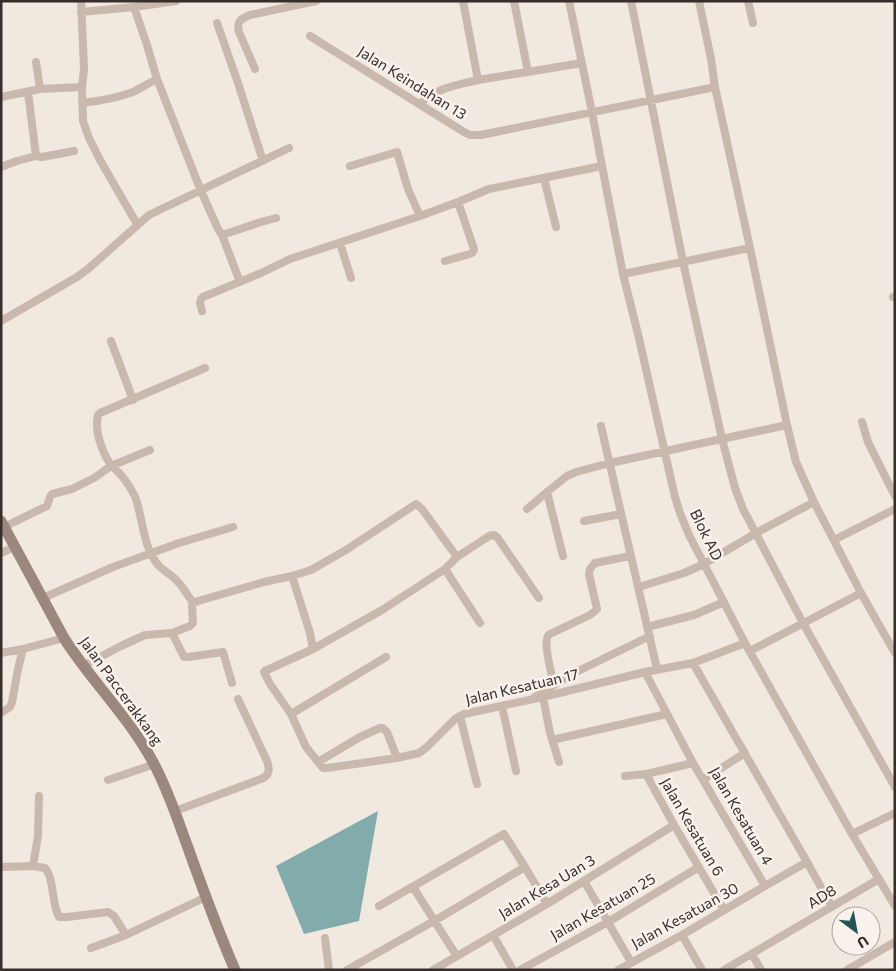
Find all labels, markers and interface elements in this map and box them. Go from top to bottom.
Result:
street label: Jalan Keindahan 13 [355,41,470,123]
street label: Blok AD [687,506,727,563]
street label: Jalan Paccerakkang [76,633,167,748]
street label: Jalan Kesatuan 17 [463,664,580,708]
street label: Jalan Kesatuan 4 [706,763,777,868]
street label: Jalan Kesatuan 6 [657,774,728,879]
street label: Jalan Kesa Uan 3 [495,850,598,922]
street label: Jalan Kesatuan 25 [547,869,658,943]
street label: Jalan Kesatuan 30 [628,878,741,952]
street label: AD8 [804,881,839,912]
north arrow [831,906,881,956]
text: U [854,933,872,952]

